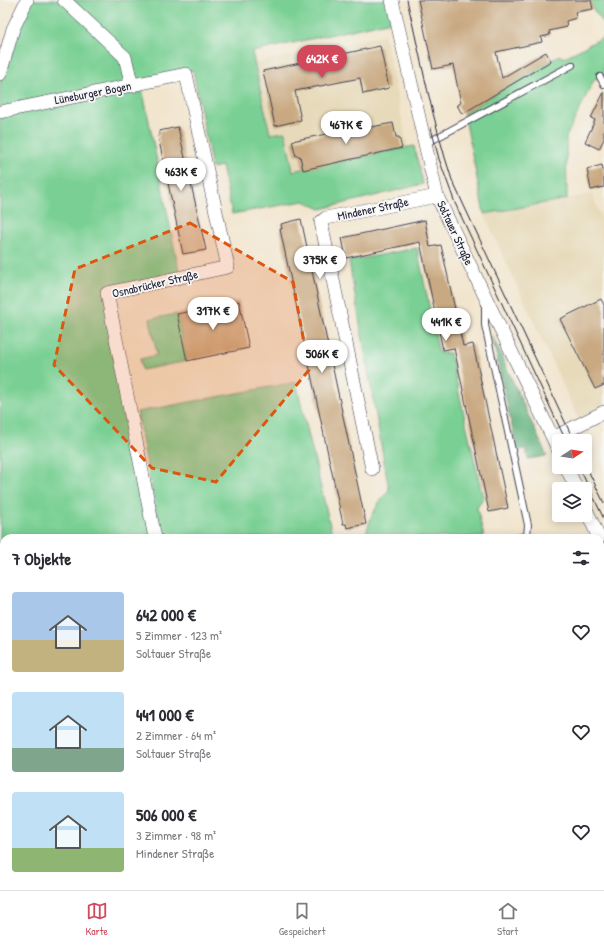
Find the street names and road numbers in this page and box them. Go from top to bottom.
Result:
street label: Lüneburger Bogen [53,77,133,108]
street label: Mindener Straße [336,193,410,224]
street label: Soltauer Straße [433,198,478,268]
street label: Osnabrücker Straße [110,265,200,302]

